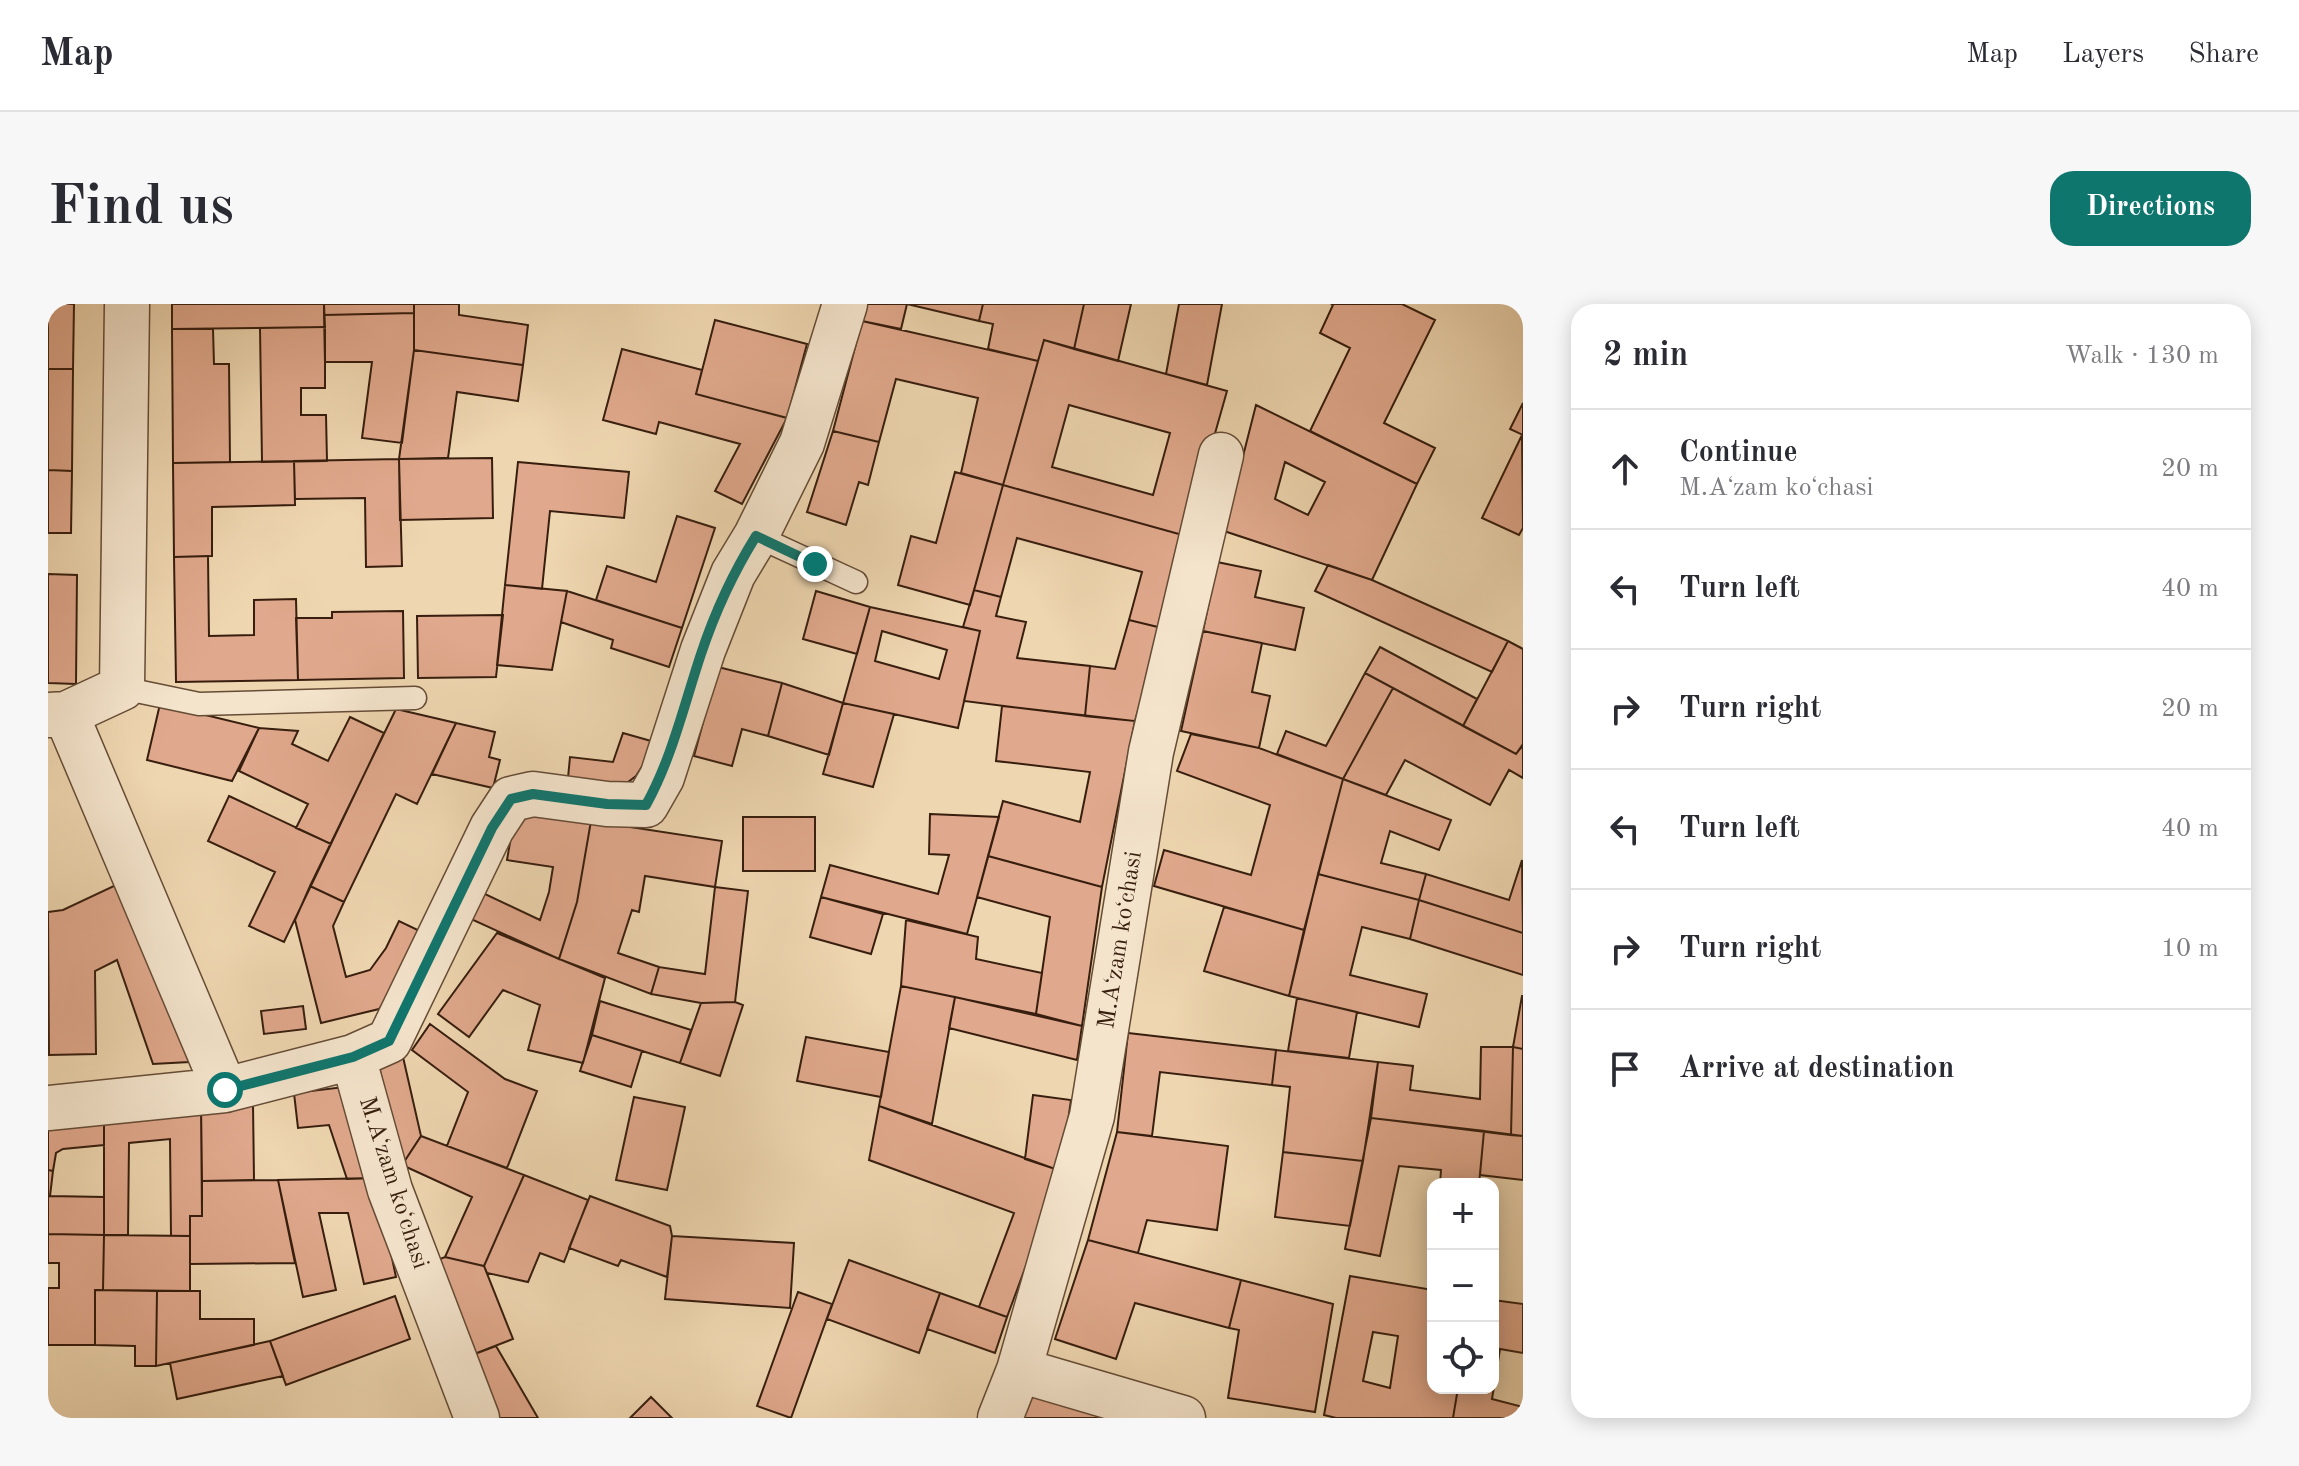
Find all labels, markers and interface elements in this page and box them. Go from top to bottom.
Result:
text: Map [40,36,114,74]
text: Map [1966,41,2018,69]
text: Layers [2062,41,2144,69]
text: Share [2188,41,2259,69]
button: Directions [2050,171,2251,246]
text: Find us [48,180,234,236]
text: 2 min [1603,339,1688,373]
text: Walk · 130 m [2065,343,2219,369]
text: Continue [1679,438,1798,468]
icon: ahead [1603,447,1647,491]
text: 20 m [2161,456,2219,482]
text: M.Aʻzam koʻchasi [1679,475,1874,501]
route end [797,546,833,582]
icon: left [1603,567,1647,611]
text: Turn left [1679,574,1800,604]
text: 40 m [2161,576,2219,602]
icon: right [1603,687,1647,731]
text: Turn right [1679,694,1821,724]
text: 20 m [2161,696,2219,722]
icon: left [1603,807,1647,851]
text: Turn left [1679,814,1800,844]
text: 40 m [2161,816,2219,842]
street label: M.Aʻzam koʻchasi [1095,849,1147,1031]
icon: right [1603,927,1647,971]
text: Turn right [1679,934,1821,964]
text: 10 m [2161,936,2219,962]
icon: arrive [1603,1047,1647,1091]
text: Arrive at destination [1679,1054,1954,1084]
route start [207,1072,243,1108]
street label: M.Aʻzam koʻchasi [354,1094,432,1272]
map controls [1427,1178,1499,1394]
button: + [1427,1178,1499,1250]
button: − [1427,1250,1499,1322]
button: locate [1427,1322,1499,1394]

